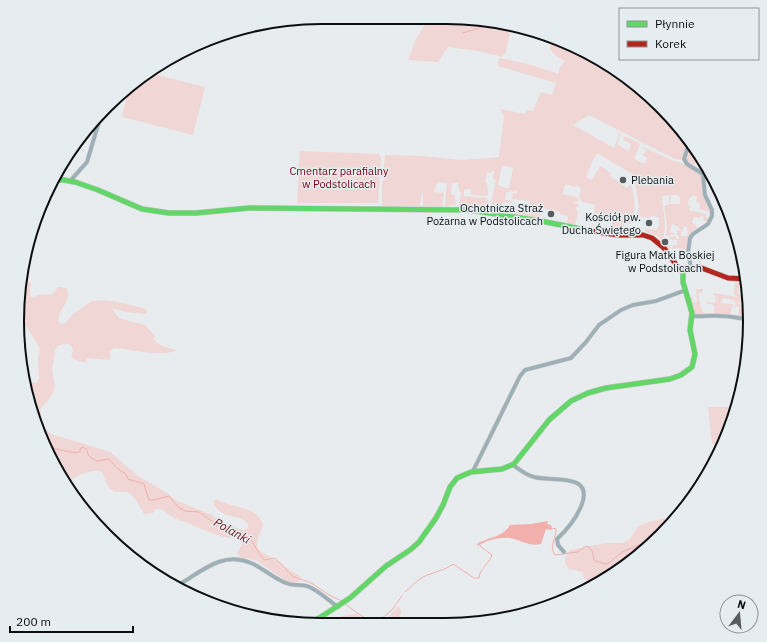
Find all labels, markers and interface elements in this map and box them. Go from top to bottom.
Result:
legend [619,8,759,60]
text: Płynnie [655,16,695,31]
text: Korek [655,36,687,51]
park label: Cmentarz parafialny w Podstolicach [289,164,389,191]
place label: Plebania [631,173,674,187]
marker: Plebania [618,175,628,185]
place label: Ochotnicza Straż Pożarna w Podstolicach [426,201,543,228]
marker: Ochotnicza Straż Pożarna w Podstolicach [546,209,556,219]
place label: Kościół pw. Ducha Świętego [562,210,641,237]
marker: Kościół pw. Ducha Świętego [644,218,654,228]
marker: Figura Matki Boskiej w Podstolicach [660,237,670,247]
place label: Figura Matki Boskiej w Podstolicach [615,248,715,275]
water label: Polanki [211,514,254,547]
north arrow [719,594,759,634]
text: N [736,597,748,612]
scale bar [10,608,133,634]
text: 200 m [16,614,51,629]

